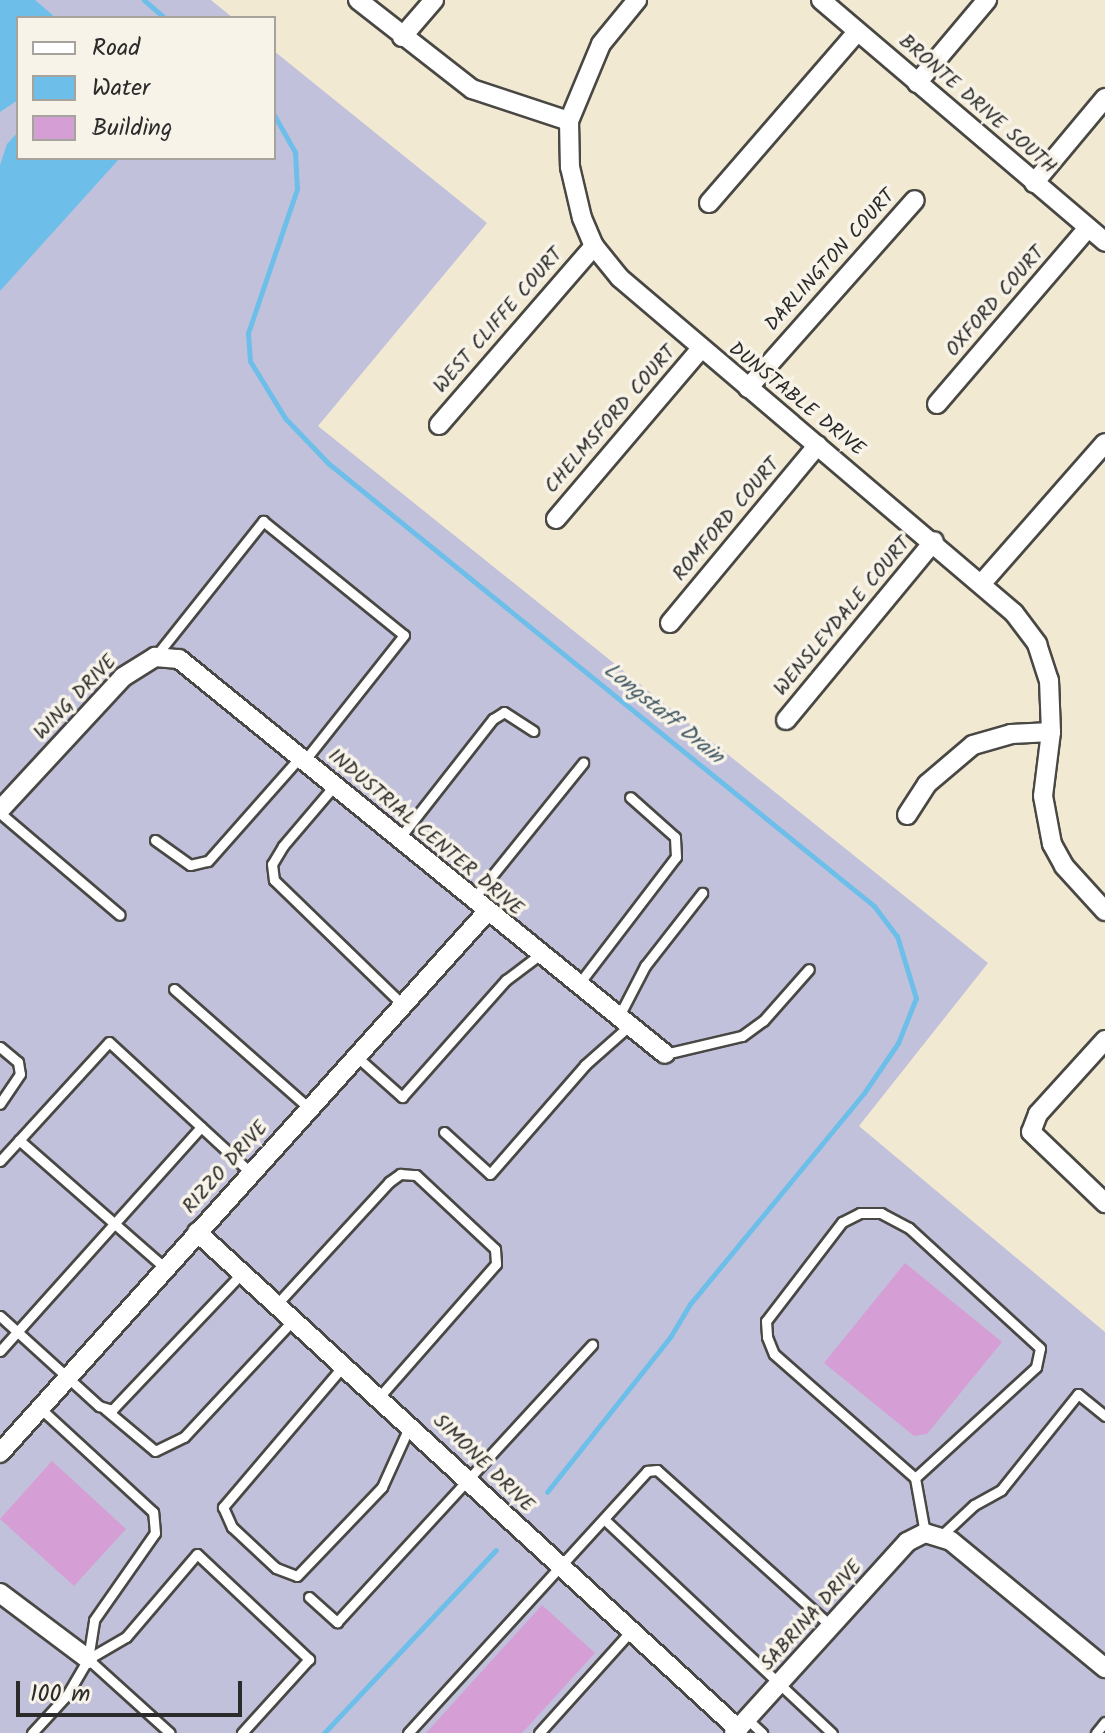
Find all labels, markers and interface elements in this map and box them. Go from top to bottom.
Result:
legend [16,16,276,160]
text: Road [92,29,140,68]
street label: BRONTE DRIVE SOUTH [893,30,1061,180]
text: Water [92,69,150,108]
text: Building [92,109,172,148]
street label: DARLINGTON COURT [761,185,901,337]
street label: OXFORD COURT [941,242,1051,362]
street label: WEST CLIFFE COURT [429,243,569,399]
street label: DUNSTABLE DRIVE [723,338,869,462]
street label: CHELMSFORD COURT [540,341,682,499]
street label: ROMFORD COURT [668,453,786,587]
street label: WENSLEYDALE COURT [770,533,916,701]
street label: WING DRIVE [30,651,122,745]
water label: Longstaff Drain [598,658,728,770]
street label: INDUSTRIAL CENTER DRIVE [323,744,527,922]
street label: RIZZO DRIVE [178,1117,274,1219]
street label: SIMONE DRIVE [427,1410,539,1518]
street label: SABRINA DRIVE [756,1556,868,1676]
scale bar [20,1665,246,1715]
text: 100 m [30,1675,90,1714]

